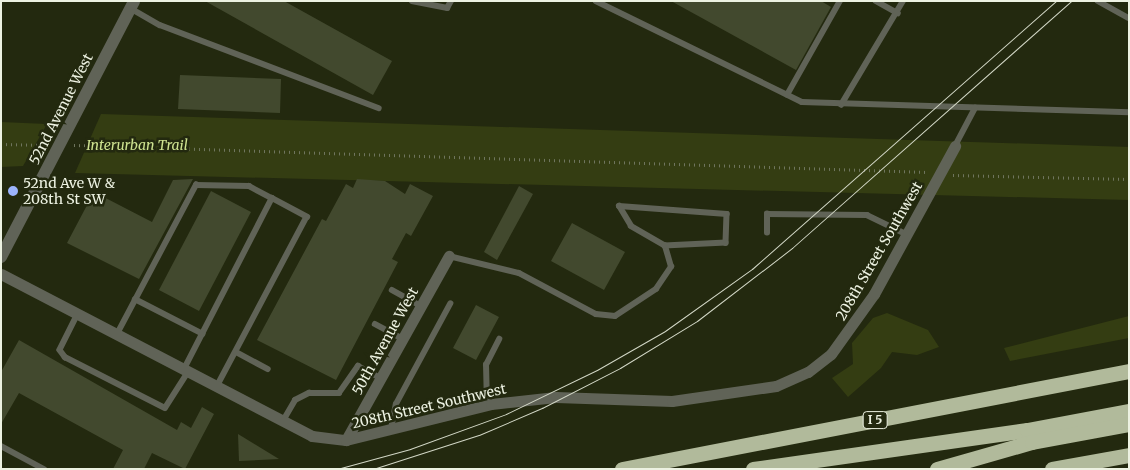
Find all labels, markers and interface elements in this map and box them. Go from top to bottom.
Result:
street label: 52nd Avenue West [26,51,96,167]
park label: Interurban Trail [86,137,188,153]
place label: 52nd Ave W & 208th St SW [23,175,115,208]
street label: 208th Street Southwest [832,178,926,324]
marker: 52nd Ave W & 208th St SW [7,185,19,197]
street label: 50th Avenue West [348,284,422,398]
street label: 208th Street Southwest [350,380,508,432]
road number: I 5 [862,410,888,430]

